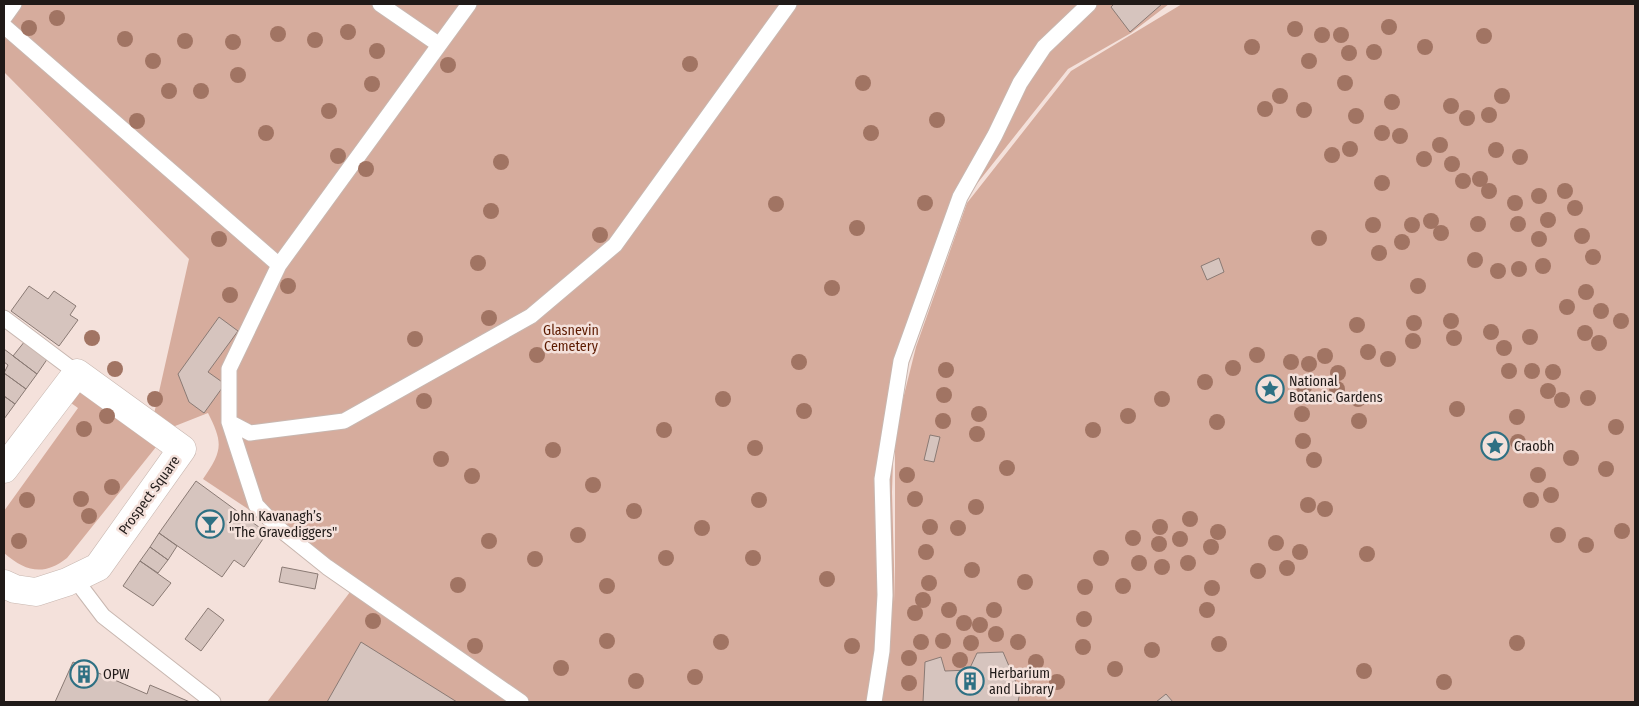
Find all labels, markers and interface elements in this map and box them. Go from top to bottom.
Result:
park label: Glasnevin Cemetery [543,322,599,355]
place label: National Botanic Gardens [1289,373,1383,406]
place icon: National Botanic Gardens [1255,374,1285,404]
place icon: Craobh [1480,431,1510,461]
place label: Craobh [1514,438,1554,455]
street label: Prospect Square [115,453,184,538]
place label: John Kavanagh’s "The Gravediggers" [229,508,337,541]
bar icon: John Kavanagh’s "The Gravediggers" [195,509,225,539]
building icon: OPW [69,659,99,689]
place label: Herbarium and Library [989,665,1054,698]
place label: OPW [103,666,130,683]
building icon: Herbarium and Library [955,666,985,696]

